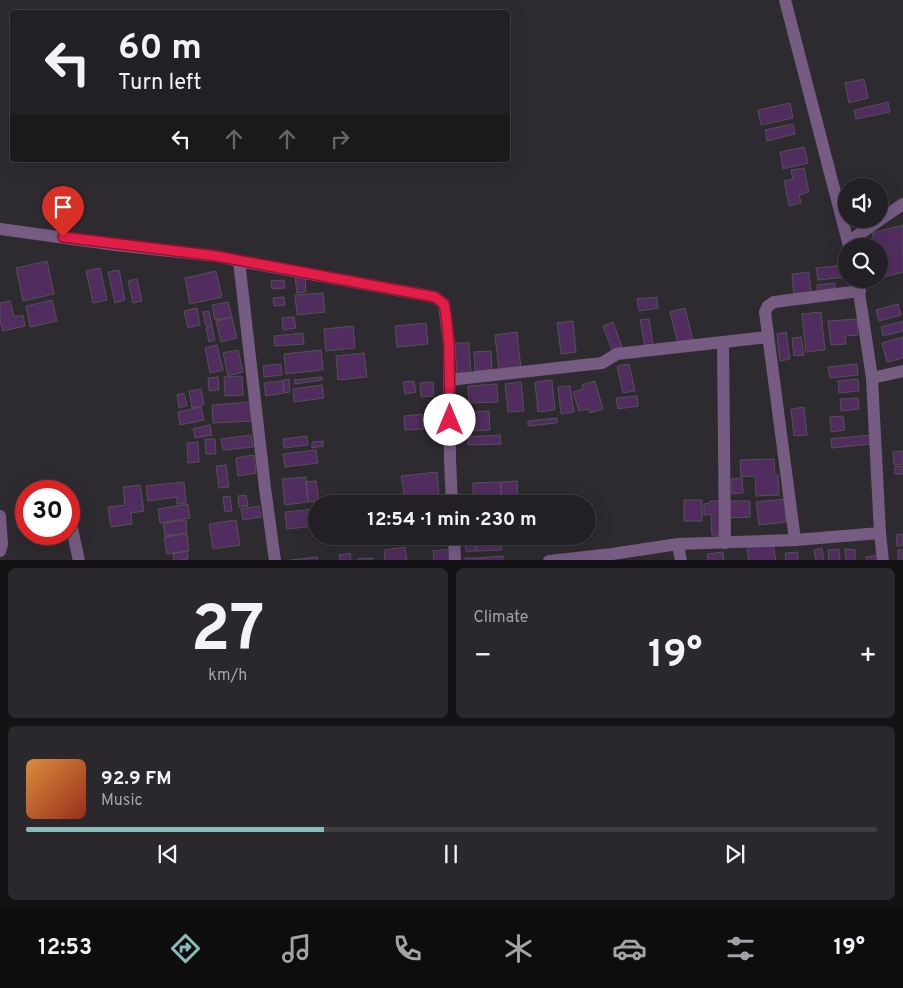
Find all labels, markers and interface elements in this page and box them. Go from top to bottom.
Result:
text: 60 m [118,27,202,71]
icon: left [35,30,100,95]
text: Turn left [118,70,201,97]
icon: left [167,125,195,153]
icon: ahead [220,125,248,153]
icon: ahead [273,125,301,153]
icon: right [326,125,354,153]
map controls [838,178,888,288]
button: sound [838,178,888,228]
pin [42,186,84,237]
icon: arrive [49,193,77,221]
button: search [838,238,888,288]
position arrow [423,393,475,445]
speed limit sign: 30 [15,480,80,545]
text: 12:54 · 1 min · 230 m [367,508,537,532]
text: 27 [191,592,265,674]
text: Climate [474,608,528,628]
text: 19° [648,632,702,681]
text: − [474,639,492,675]
text: + [859,639,877,675]
text: km/h [208,666,247,686]
text: 92.9 FM [101,767,172,791]
text: Music [101,791,142,811]
icon: previous [154,840,182,868]
icon: pause [437,840,465,868]
icon: next [721,840,749,868]
icon: directions [168,931,203,966]
icon: music [279,931,314,966]
icon: phone [390,931,425,966]
icon: climate [501,931,536,966]
icon: car [612,931,647,966]
icon: filters [723,931,758,966]
text: 12:53 [38,935,92,962]
text: 19° [834,935,865,962]

